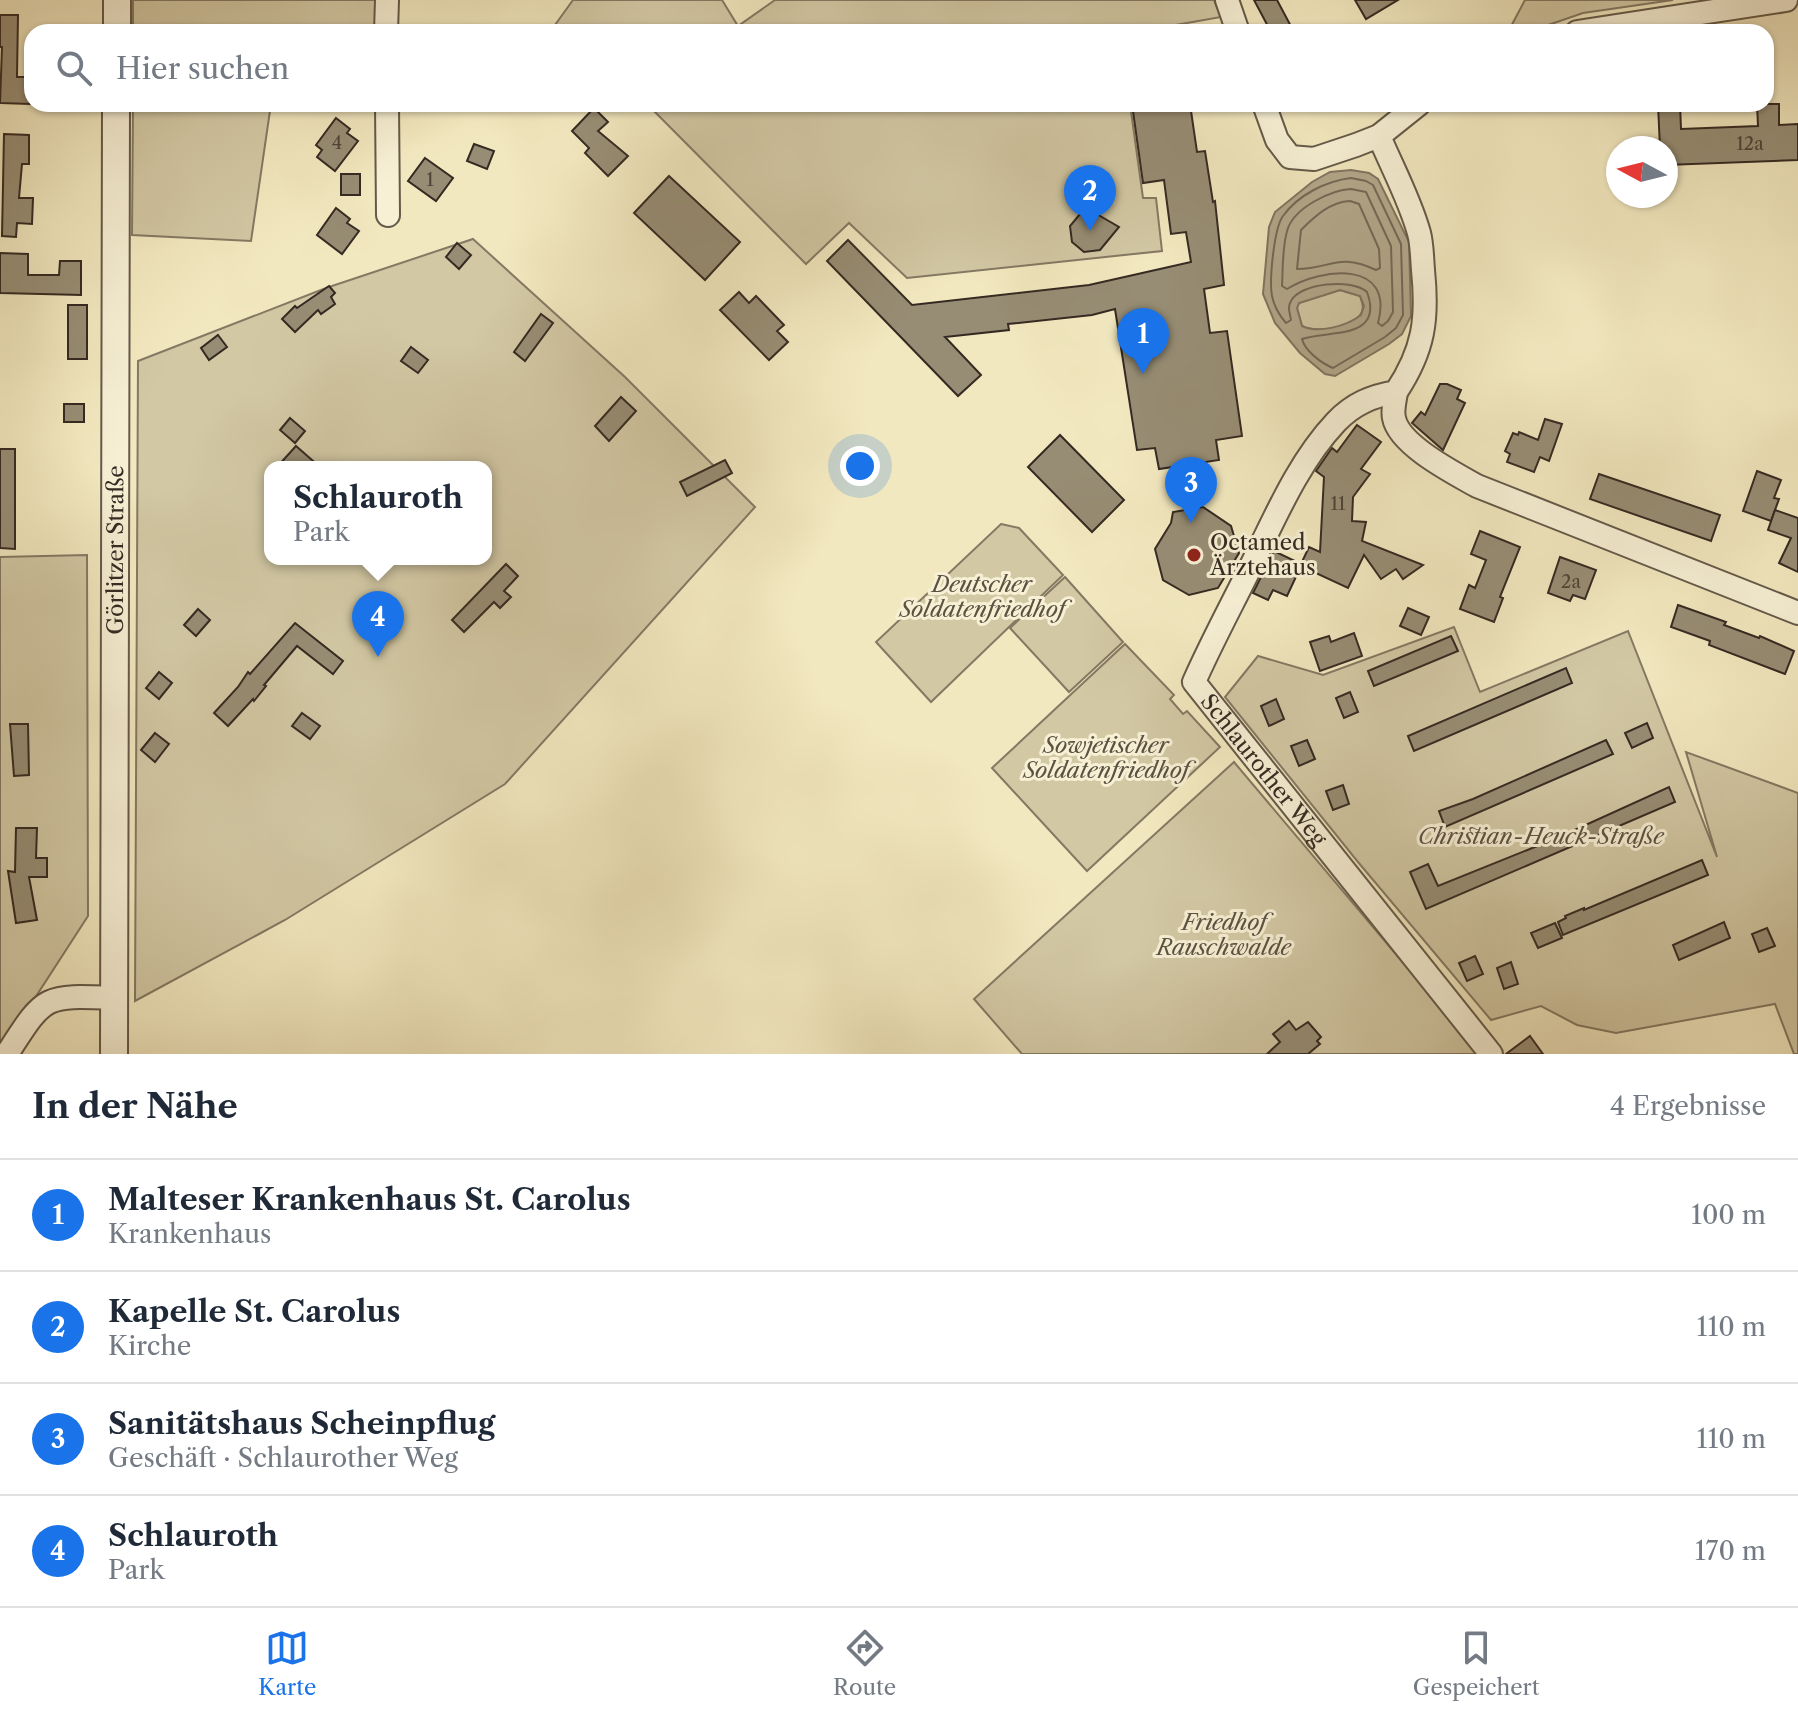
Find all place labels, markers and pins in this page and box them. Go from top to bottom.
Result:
pin: 2 [1064,165,1116,231]
pin: 1 [1117,308,1169,374]
pin: 3 [1165,457,1217,523]
place label: Octamed Ärztehaus [1209,529,1316,581]
marker: Octamed Ärztehaus [1185,546,1203,564]
pin: 4 [352,591,404,657]

